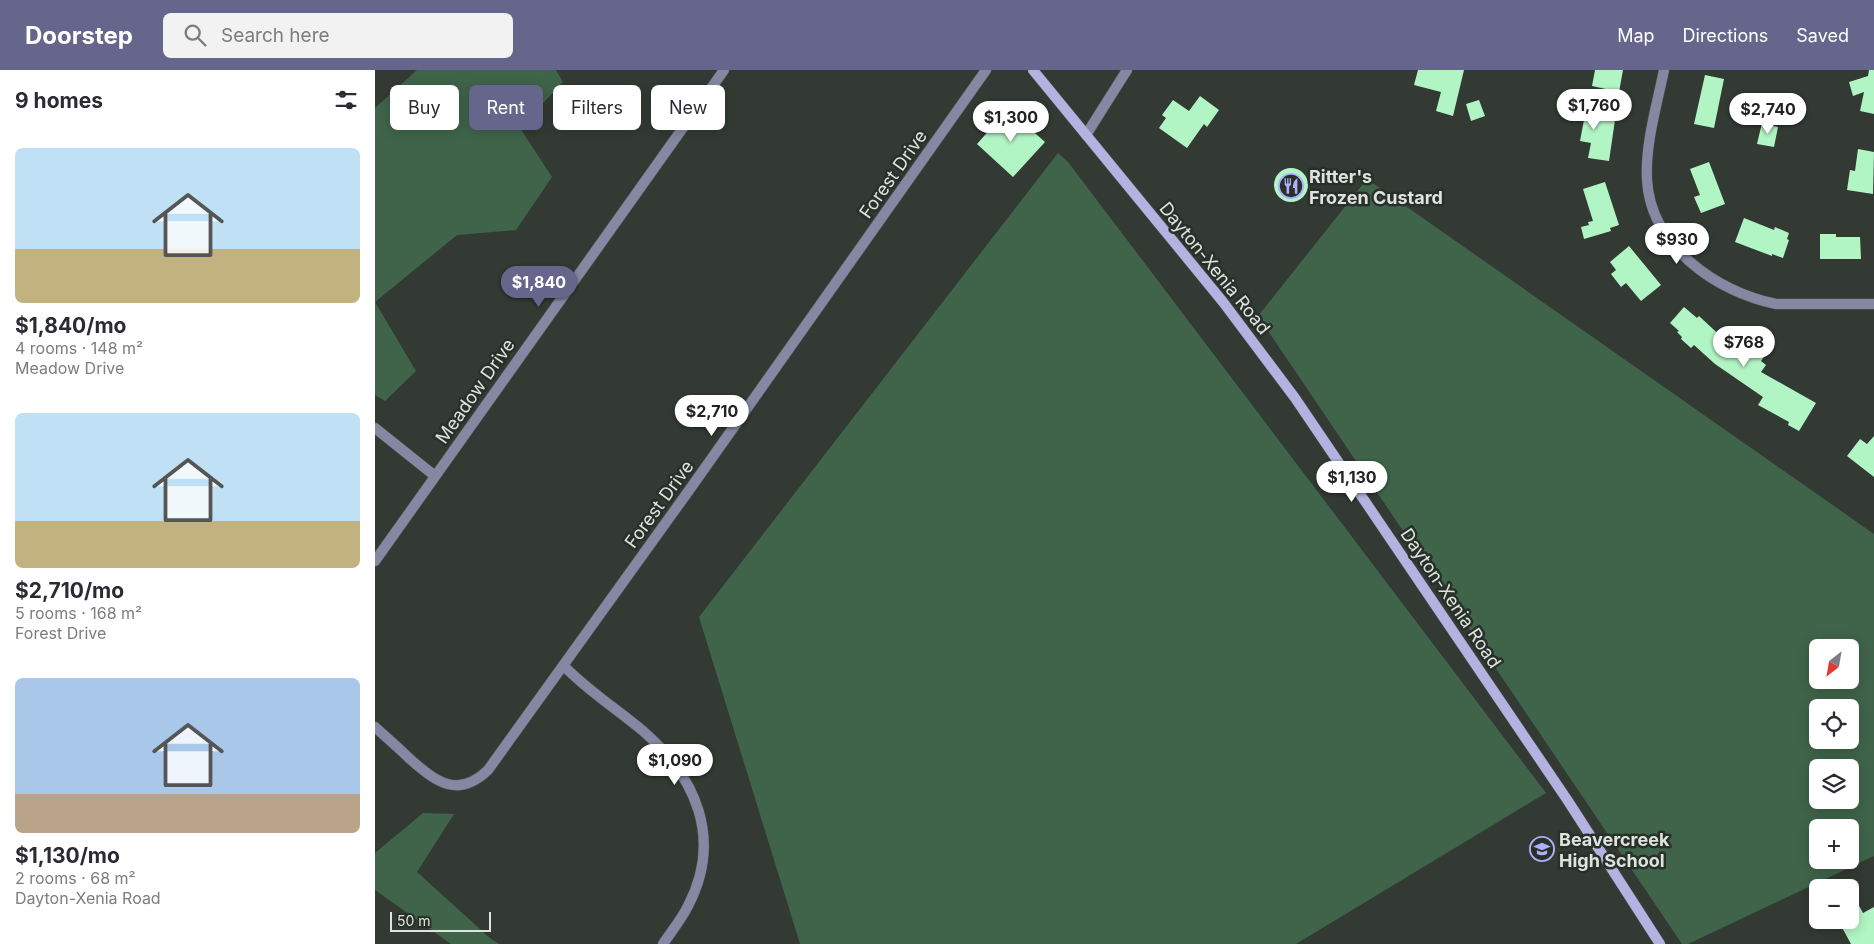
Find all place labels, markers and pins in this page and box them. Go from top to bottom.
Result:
pin: $1,760 [1553,88,1635,131]
pin: $2,740 [1727,92,1809,135]
pin: $1,300 [970,100,1052,143]
place label: Ritter's Frozen Custard [1309,166,1443,208]
restaurant icon: Ritter's Frozen Custard [1278,173,1304,199]
pin: $930 [1647,222,1707,265]
pin: $1,840 [498,266,580,308]
pin: $768 [1714,326,1774,368]
pin: $2,710 [671,394,753,437]
pin: $1,130 [1311,460,1393,503]
pin: $1,090 [634,744,716,786]
place label: Beavercreek High School [1559,829,1670,871]
school or university icon: Beavercreek High School [1529,836,1555,862]

